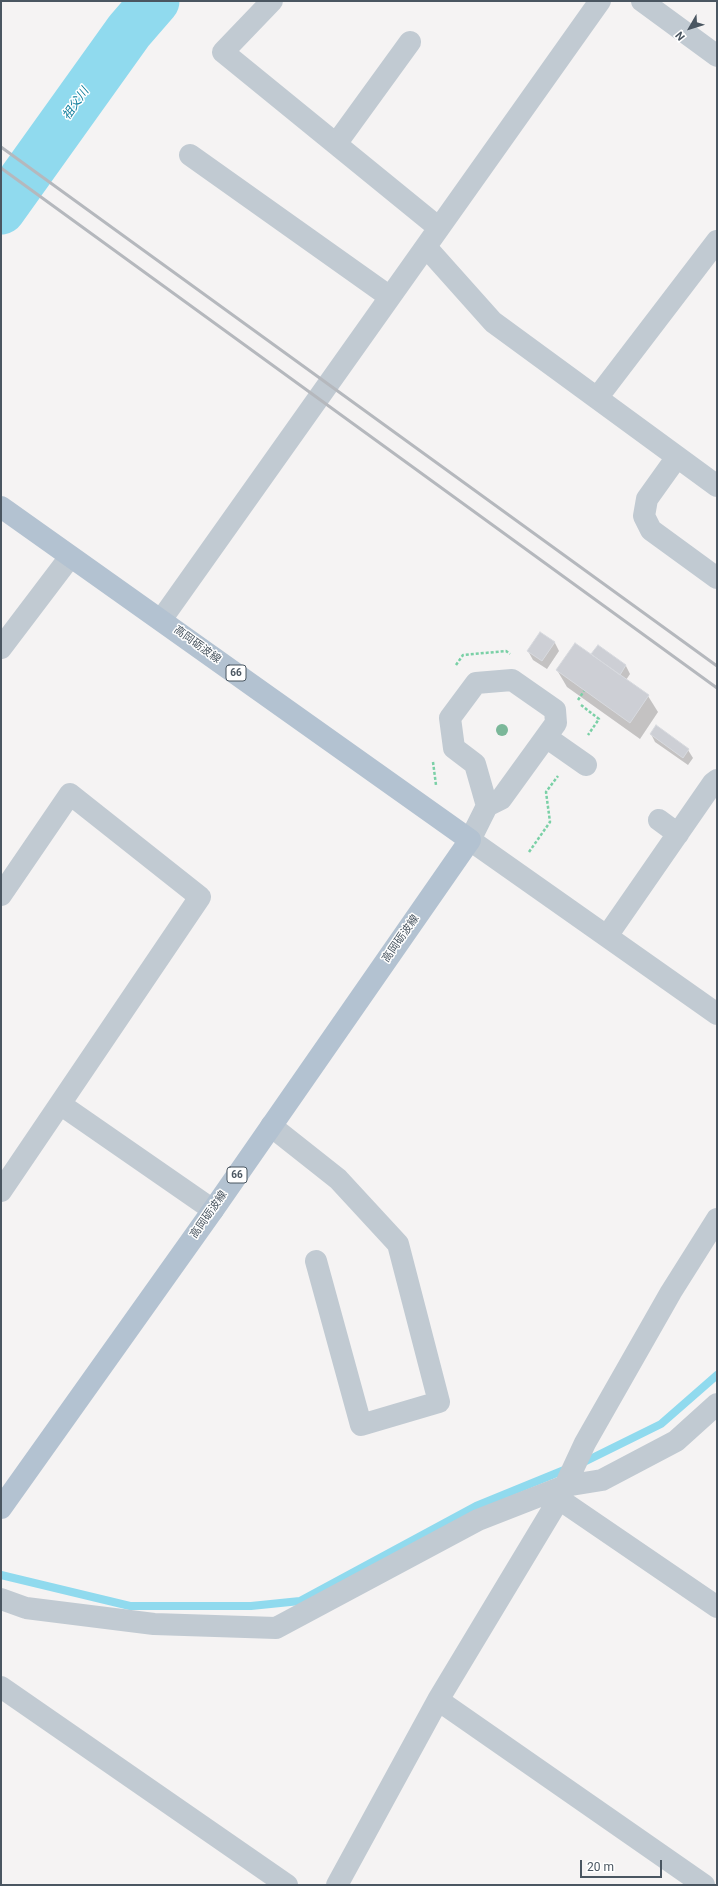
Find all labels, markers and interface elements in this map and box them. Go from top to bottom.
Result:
north arrow [670,8,710,48]
text: N [673,29,688,43]
water label: 祖父川 [60,85,92,123]
street label: 高岡砺波線 [171,623,223,667]
road number: 66 [226,665,246,681]
street label: 高岡砺波線 [380,913,422,965]
road number: 66 [227,1167,247,1183]
street label: 高岡砺波線 [188,1189,230,1241]
scale bar [582,1852,664,1878]
text: 20 m [587,1860,614,1874]

